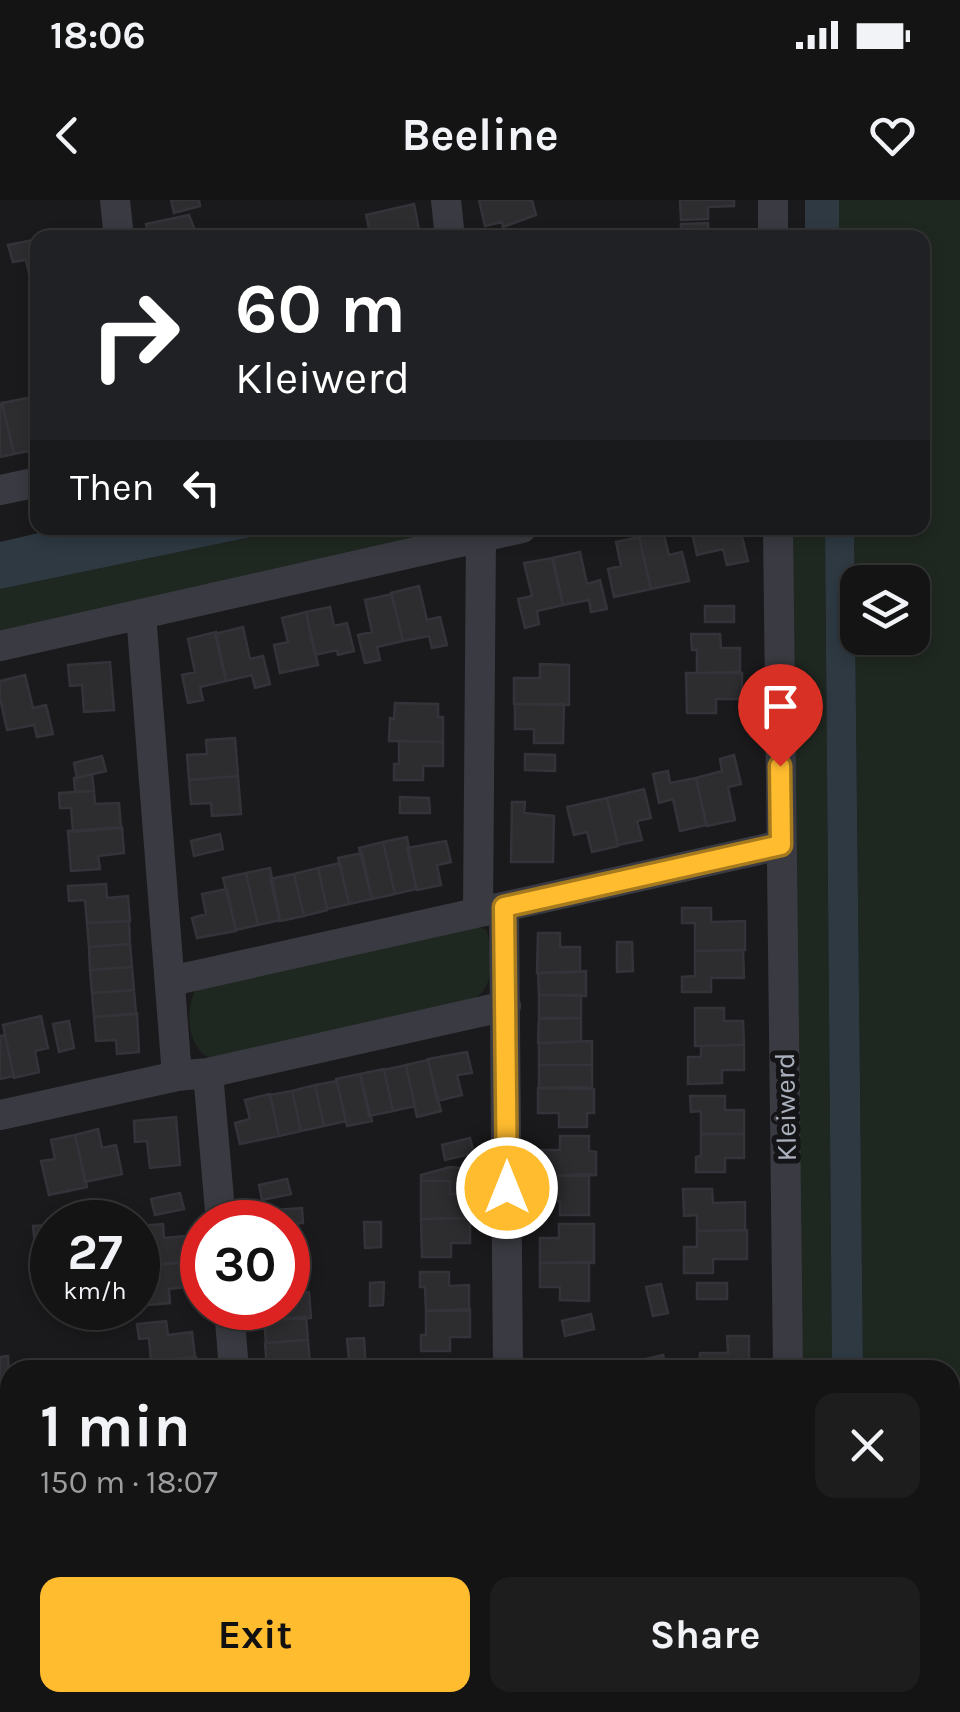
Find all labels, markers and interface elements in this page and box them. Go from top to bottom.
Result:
text: 18:06 [50,13,145,58]
icon: back [40,108,95,163]
icon: heart [865,108,920,163]
text: Beeline [401,109,559,161]
text: 60 m [235,268,406,350]
icon: right [70,270,200,400]
text: Kleiwerd [235,352,410,404]
icon: left [174,460,229,515]
text: Then [70,465,154,510]
map controls [840,565,930,655]
button: layers [840,565,930,655]
pin [738,664,823,767]
icon: arrive [753,679,808,734]
street label: Kleiwerd [768,1052,803,1162]
position arrow [455,1136,559,1240]
speed limit sign: 30 [180,1200,310,1330]
text: 27 [67,1223,123,1282]
text: km/h [63,1276,127,1305]
text: 1 min [40,1391,191,1461]
button: close [815,1393,920,1498]
text: 150 m · 18:07 [40,1464,218,1501]
button: Exit [40,1577,470,1692]
button: Share [490,1577,920,1692]

